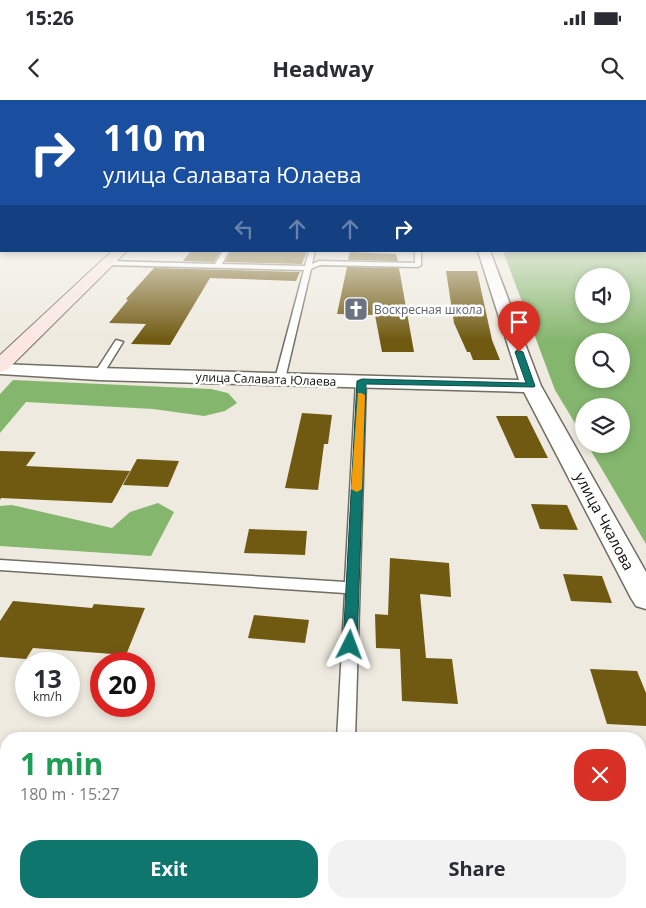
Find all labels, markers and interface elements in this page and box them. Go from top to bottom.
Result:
text: 15:26 [25,5,74,31]
text: Headway [272,53,374,83]
icon: back [20,54,48,82]
icon: search [598,54,626,82]
text: 110 m [103,114,207,161]
icon: right [20,120,85,185]
text: улица Салавата Юлаева [103,159,361,189]
icon: left [230,215,258,243]
icon: ahead [283,215,311,243]
icon: ahead [336,215,364,243]
icon: right [389,215,417,243]
map controls [575,268,630,453]
button: sound [575,268,630,323]
church icon: Воскресная школа [343,296,369,322]
place label: Воскресная школа [374,301,482,318]
pin [498,301,540,352]
icon: arrive [505,308,533,336]
button: search [575,333,630,388]
street label: улица Салавата Юлаева [195,368,337,390]
button: layers [575,398,630,453]
street label: улица Чкалова [571,468,639,574]
position arrow [323,618,375,670]
speed limit sign: 20 [90,652,155,717]
text: 13 [33,661,62,695]
text: km/h [33,688,62,705]
text: 1 min [20,743,103,784]
button: close [574,749,626,801]
text: 180 m · 15:27 [20,783,120,805]
button: Exit [20,840,318,898]
button: Share [328,840,626,898]

